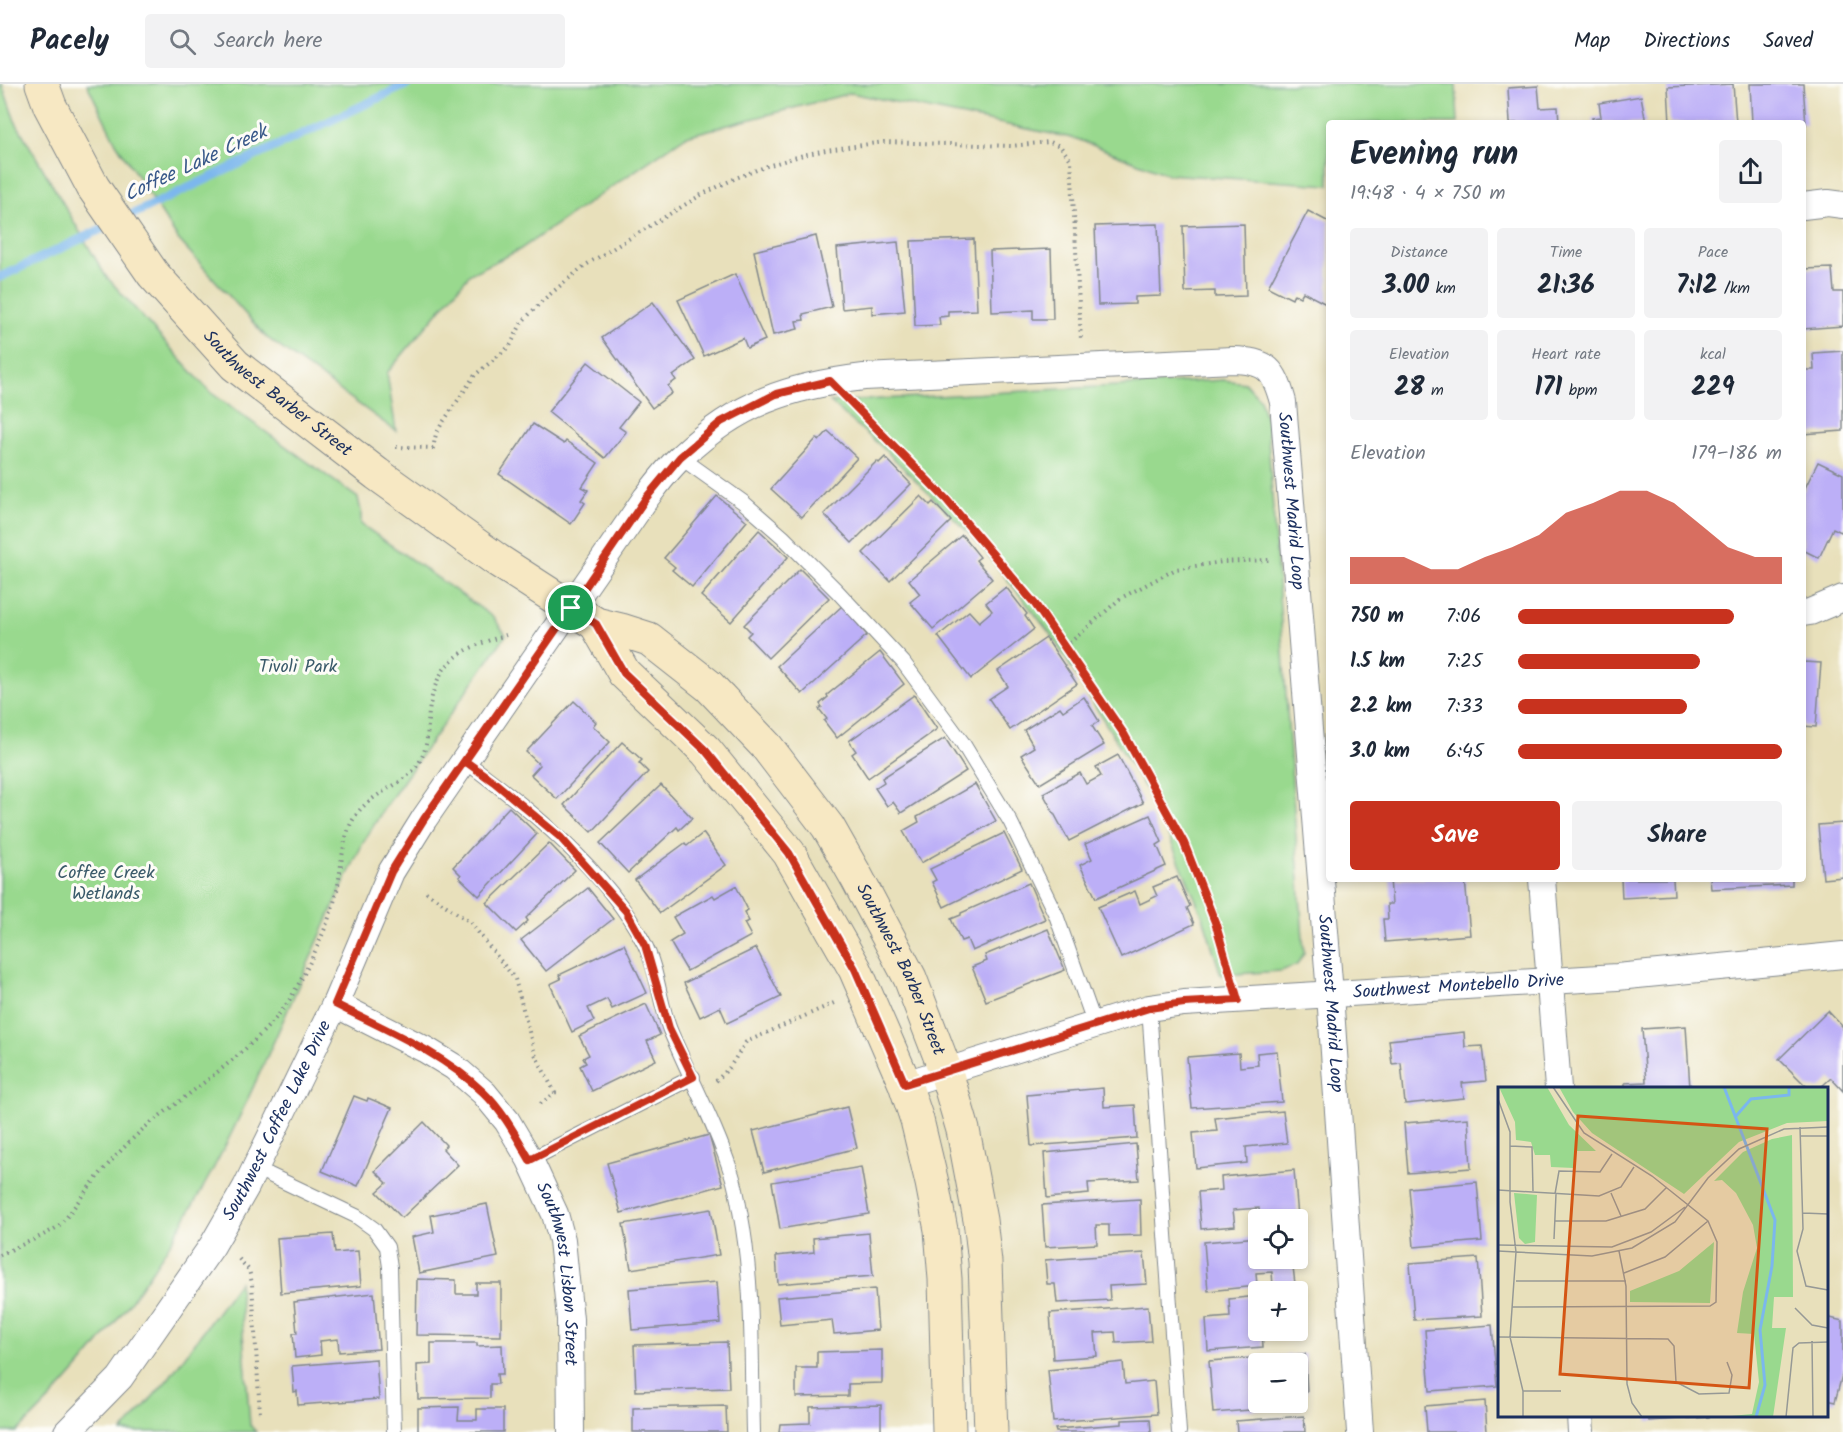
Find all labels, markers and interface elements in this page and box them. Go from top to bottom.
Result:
search box [145,14,565,68]
text: Pacely [30,19,109,64]
text: Search here [214,24,323,59]
icon: search [166,25,199,58]
text: Map [1574,25,1610,58]
text: Directions [1643,25,1730,58]
text: Saved [1763,25,1813,58]
water label: Coffee Lake Creek [119,116,275,211]
text: Evening run [1350,129,1518,182]
button: share [1719,140,1782,203]
text: 19:48 · 4 × 750 m [1350,178,1506,210]
text: Distance [1390,240,1448,265]
text: Time [1550,240,1582,265]
text: Pace [1698,240,1728,265]
text: 3.00 [1382,265,1429,307]
text: 21:36 [1537,265,1595,307]
text: 7:12 [1676,265,1718,307]
text: km [1429,276,1456,301]
text: /km [1718,276,1750,301]
street label: Southwest Barber Street [195,323,359,465]
text: Elevation [1389,342,1449,367]
text: Heart rate [1531,342,1601,367]
text: kcal [1700,342,1726,367]
text: 28 [1394,367,1425,409]
text: 171 [1534,367,1562,409]
text: 229 [1691,367,1735,409]
text: m [1425,378,1444,403]
text: bpm [1562,378,1598,403]
street label: Southwest Madrid Loop [1269,411,1312,591]
text: Elevation [1350,438,1426,470]
text: 179–186 m [1691,438,1782,470]
pin [545,582,596,633]
icon: arrive [554,591,587,624]
text: 750 m [1350,601,1404,633]
text: 7:06 [1446,601,1481,633]
text: 1.5 km [1350,646,1405,678]
text: 7:25 [1446,646,1483,678]
park label: Tivoli Park [259,653,338,682]
text: 2.2 km [1350,691,1412,723]
text: 7:33 [1446,691,1483,723]
text: 3.0 km [1350,736,1410,768]
text: 6:45 [1446,736,1484,768]
button: Save [1350,801,1560,870]
button: Share [1572,801,1782,870]
park label: Coffee Creek Wetlands [57,859,155,909]
street label: Southwest Barber Street [848,878,953,1061]
street label: Southwest Madrid Loop [1309,914,1351,1094]
street label: Southwest Montebello Drive [1352,966,1565,1007]
street label: Southwest Coffee Lake Drive [215,1015,339,1226]
inset map [1498,1087,1828,1417]
street label: Southwest Lisbon Street [528,1177,585,1367]
map controls [1248,1209,1308,1413]
button: locate [1248,1209,1308,1269]
button: + [1248,1281,1308,1341]
button: − [1248,1353,1308,1413]

